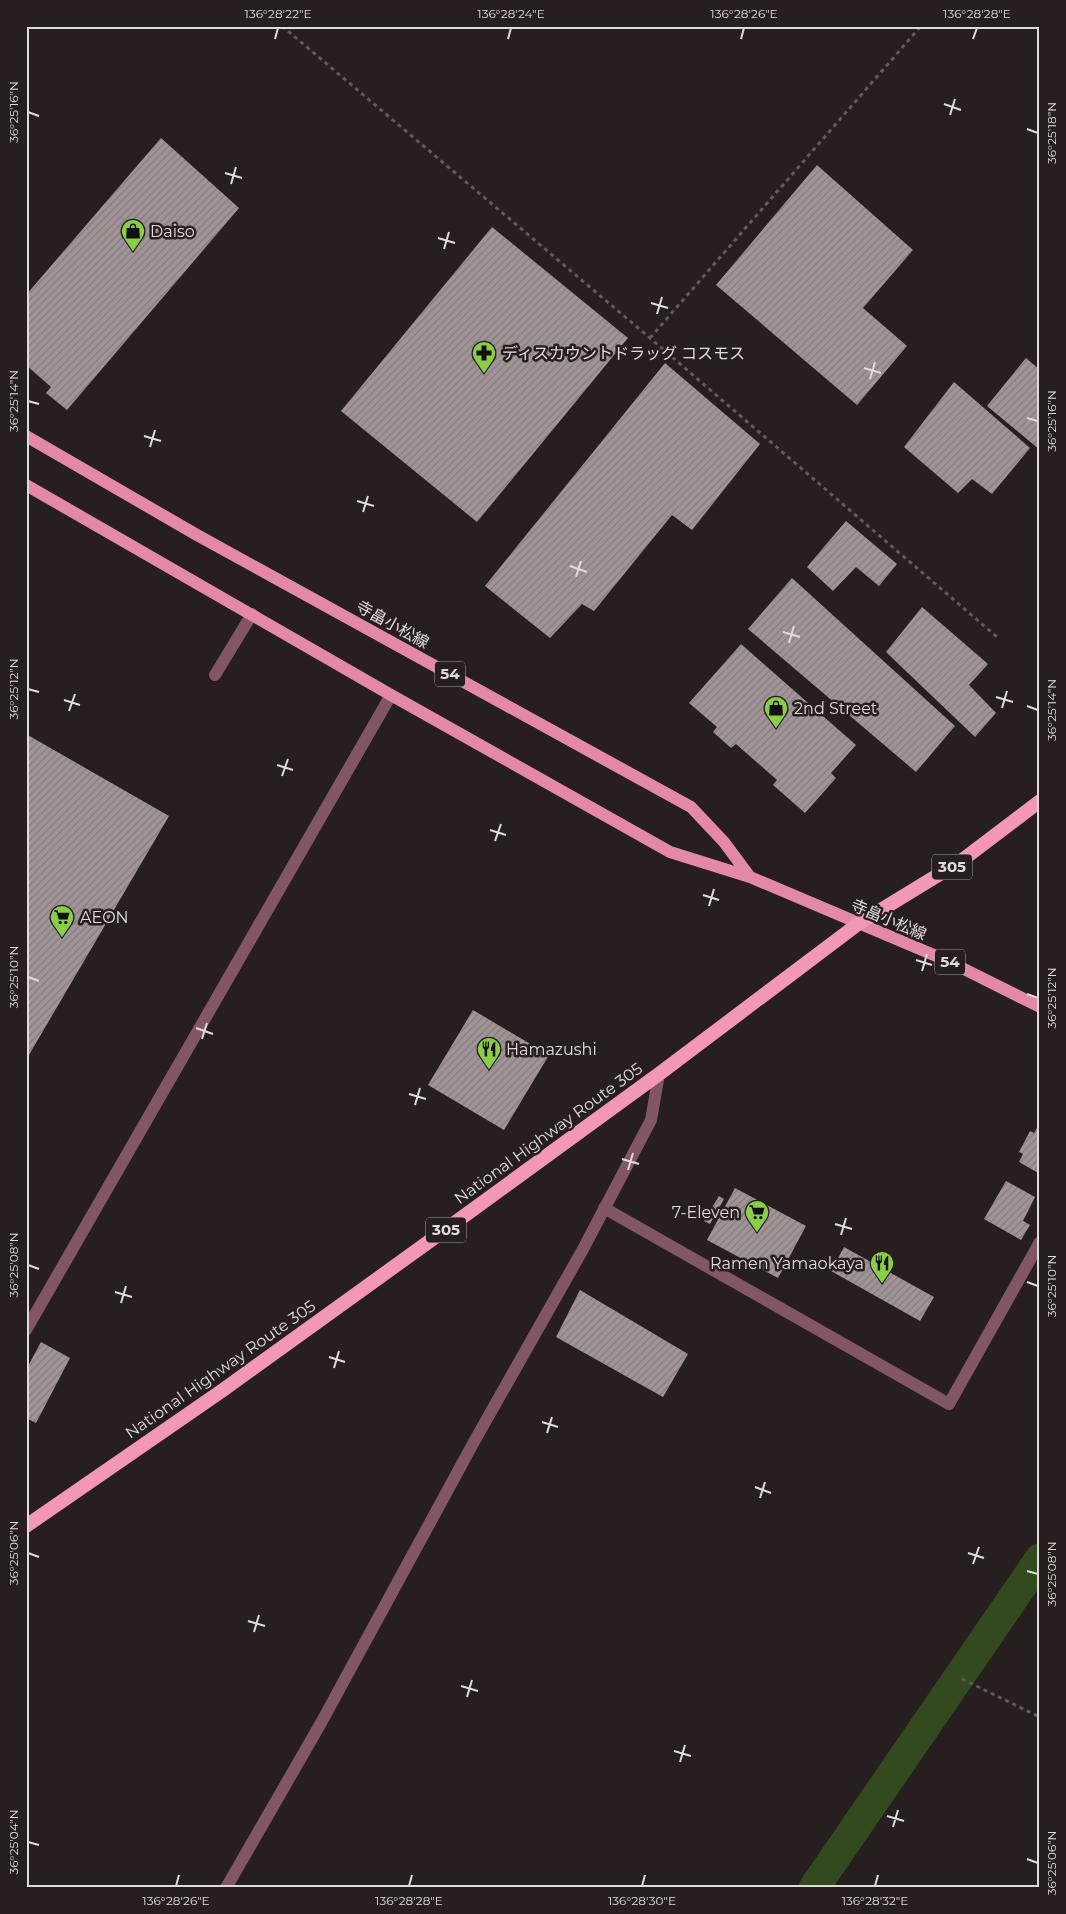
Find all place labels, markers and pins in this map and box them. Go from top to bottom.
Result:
shop icon: Daiso [120,218,146,252]
place label: Daiso [150,222,195,241]
pharmacy icon: ディスカウントドラッグ コスモス [471,340,497,374]
place label: ディスカウントドラッグ コスモス [502,344,745,363]
shop icon: 2nd Street [763,695,789,729]
place label: 2nd Street [794,699,878,718]
supermarket icon: AEON [49,904,75,938]
place label: AEON [80,908,129,927]
restaurant icon: Hamazushi [476,1036,502,1070]
place label: Hamazushi [506,1040,597,1059]
supermarket icon: 7-Eleven [744,1199,770,1233]
place label: 7-Eleven [672,1203,740,1222]
restaurant icon: Ramen Yamaokaya [869,1250,895,1284]
place label: Ramen Yamaokaya [710,1254,864,1273]

